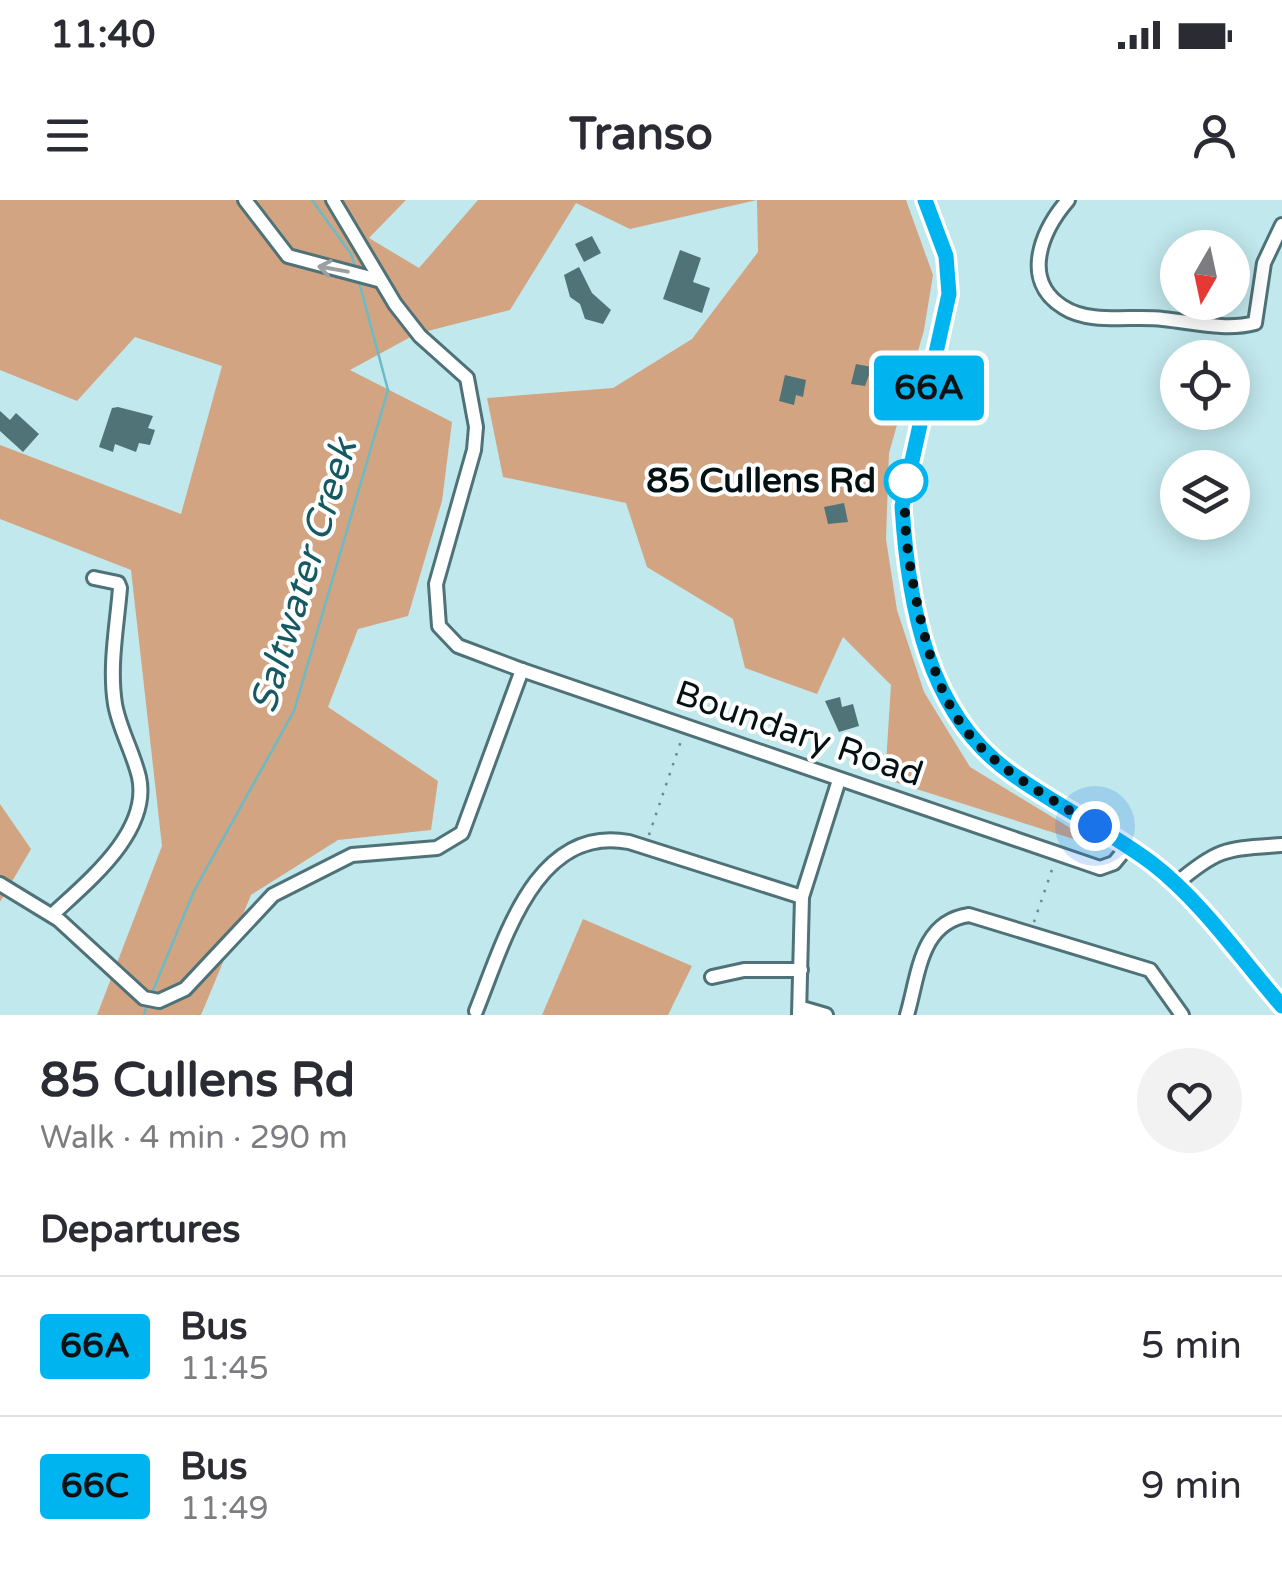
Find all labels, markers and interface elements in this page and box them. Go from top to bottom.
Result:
text: 11:40 [50,12,155,58]
icon: menu [40,108,95,163]
text: Transo [569,108,713,162]
icon: person [1187,108,1242,163]
north arrow [1160,230,1250,320]
map controls [1160,230,1250,540]
one-way arrow [317,259,350,278]
button: locate [1160,340,1250,430]
line badge: 66A [872,356,986,420]
text: 66A [894,367,964,409]
water label: Saltwater Creek [241,432,368,718]
button: layers [1160,450,1250,540]
place label: 85 Cullens Rd [646,460,876,502]
marker: 85 Cullens Rd [885,460,927,502]
street label: Boundary Road [670,672,928,796]
your location [1070,801,1120,851]
button: heart [1137,1048,1242,1153]
text: 85 Cullens Rd [40,1052,355,1110]
text: Walk · 4 min · 290 m [40,1119,348,1157]
text: Departures [40,1207,241,1253]
text: Bus [180,1304,248,1350]
text: 5 min [1141,1323,1242,1369]
text: 66A [60,1325,130,1367]
text: 11:45 [180,1350,269,1388]
text: Bus [180,1444,247,1490]
text: 9 min [1141,1463,1242,1509]
text: 66C [61,1465,129,1507]
text: 11:49 [180,1490,269,1528]

